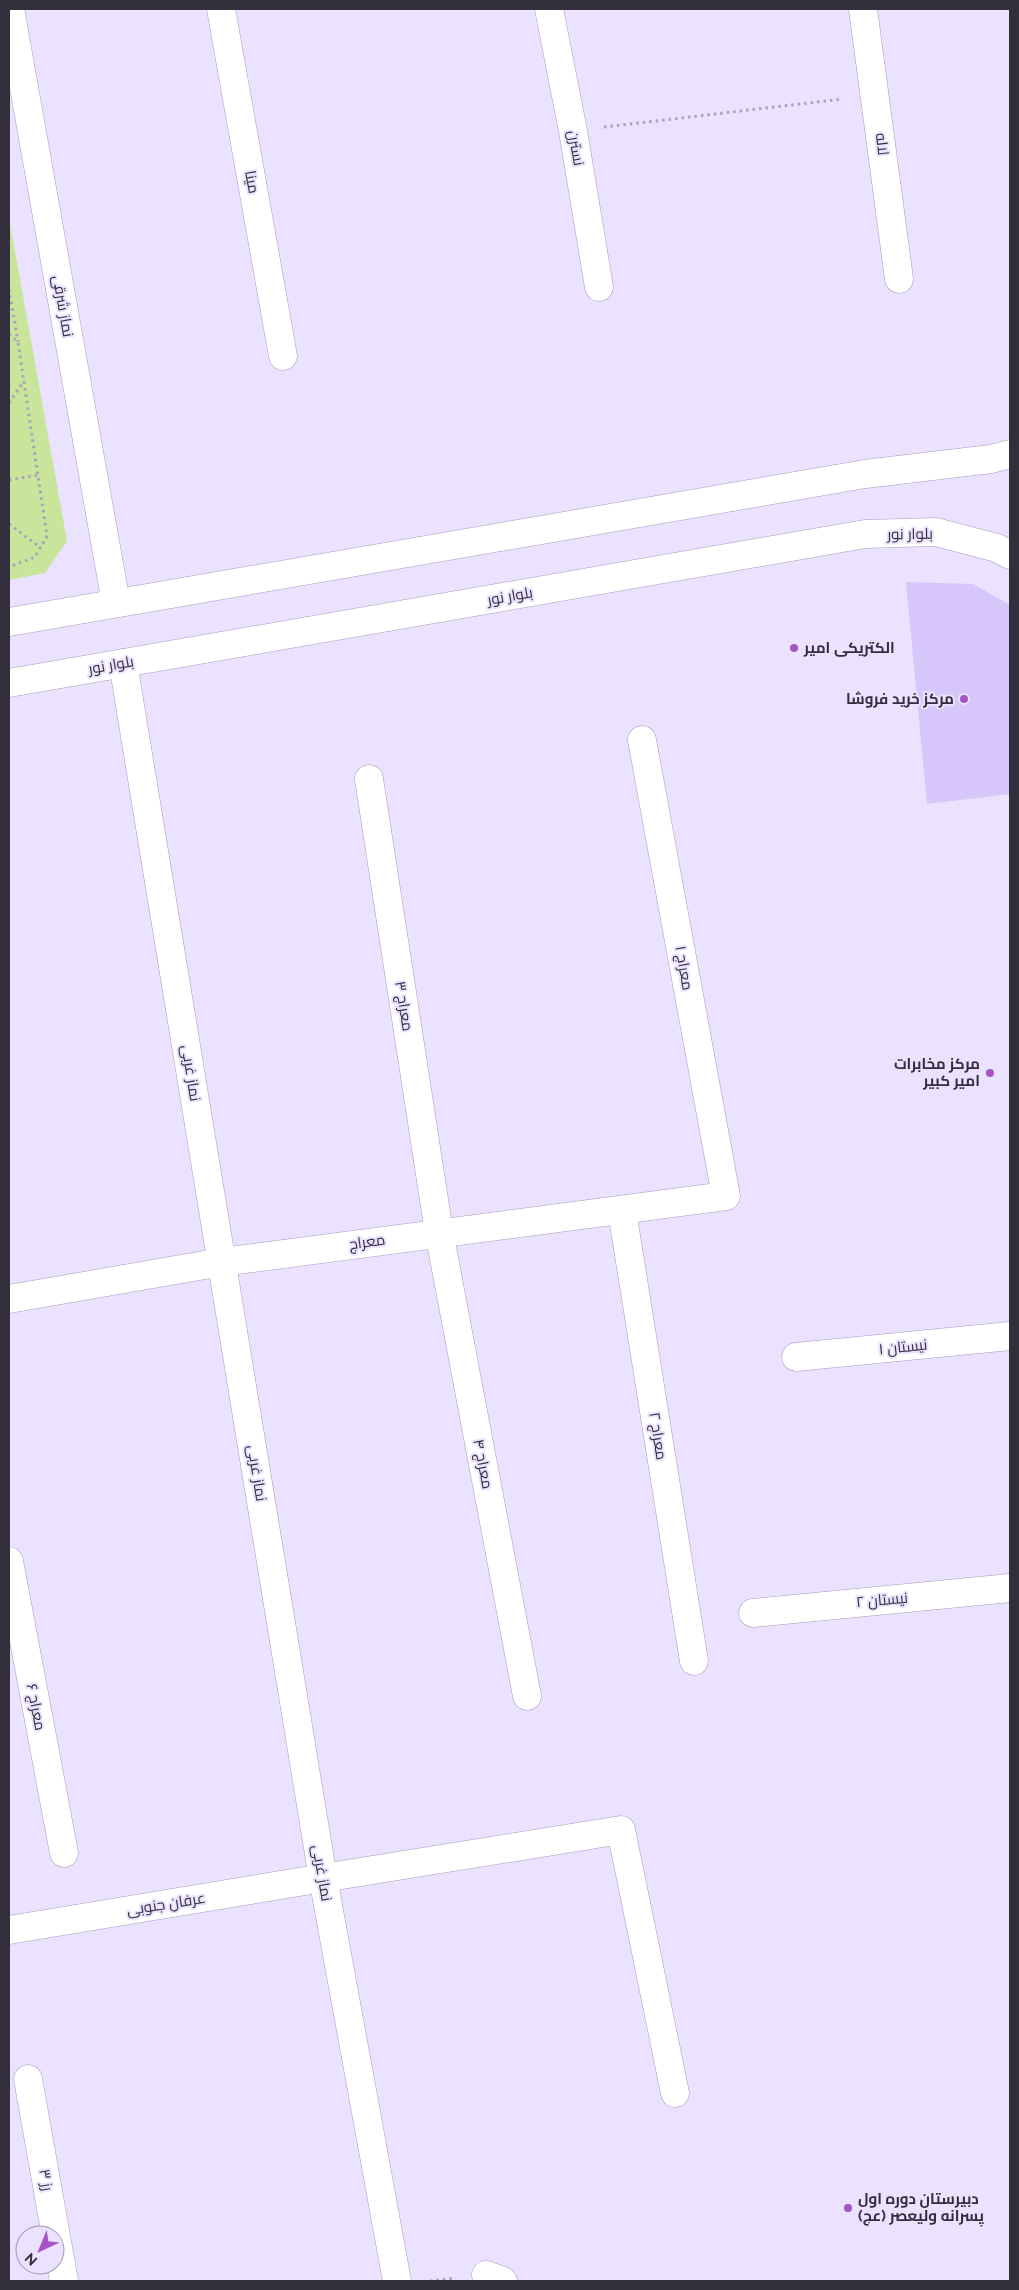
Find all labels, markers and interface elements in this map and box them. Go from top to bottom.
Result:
street label: نسترن [563,129,588,167]
street label: لاله [872,132,892,156]
street label: مینا [241,169,263,195]
street label: نماز شرقی [48,274,77,338]
street label: بلوار نور [886,525,933,543]
street label: بلوار نور [485,583,534,609]
place label: الکتریکی امیر [803,639,895,657]
marker: الکتریکی امیر [788,642,800,654]
street label: بلوار نور [86,652,135,678]
place label: مرکز خرید فروشا [846,690,954,708]
marker: مرکز خرید فروشا [958,693,970,705]
street label: معراج ۱ [669,944,697,992]
street label: معراج ۳ [389,980,417,1033]
street label: نماز غربی [177,1043,204,1103]
place label: مرکز مخابرات امیر کبیر [894,1055,980,1090]
marker: مرکز مخابرات امیر کبیر [984,1067,996,1079]
street label: معراج [348,1231,387,1255]
street label: نیستان ۱ [878,1336,928,1359]
street label: معراج ۲ [643,1411,671,1461]
street label: معراج ۴ [467,1438,497,1491]
street label: نماز غربی [243,1443,270,1503]
street label: نیستان ۲ [855,1589,909,1612]
street label: معراج ۶ [21,1682,49,1732]
street label: نماز غربی [307,1843,336,1903]
street label: عرفان جنوبی [125,1889,207,1920]
street label: رز ۳ [35,2168,57,2192]
place label: دبیرستان دوره اول پسرانه ولیعصر (عج) [858,2190,984,2227]
marker: دبیرستان دوره اول پسرانه ولیعصر (عج) [842,2202,854,2214]
north arrow [15,2225,65,2275]
text: N [22,2250,40,2269]

